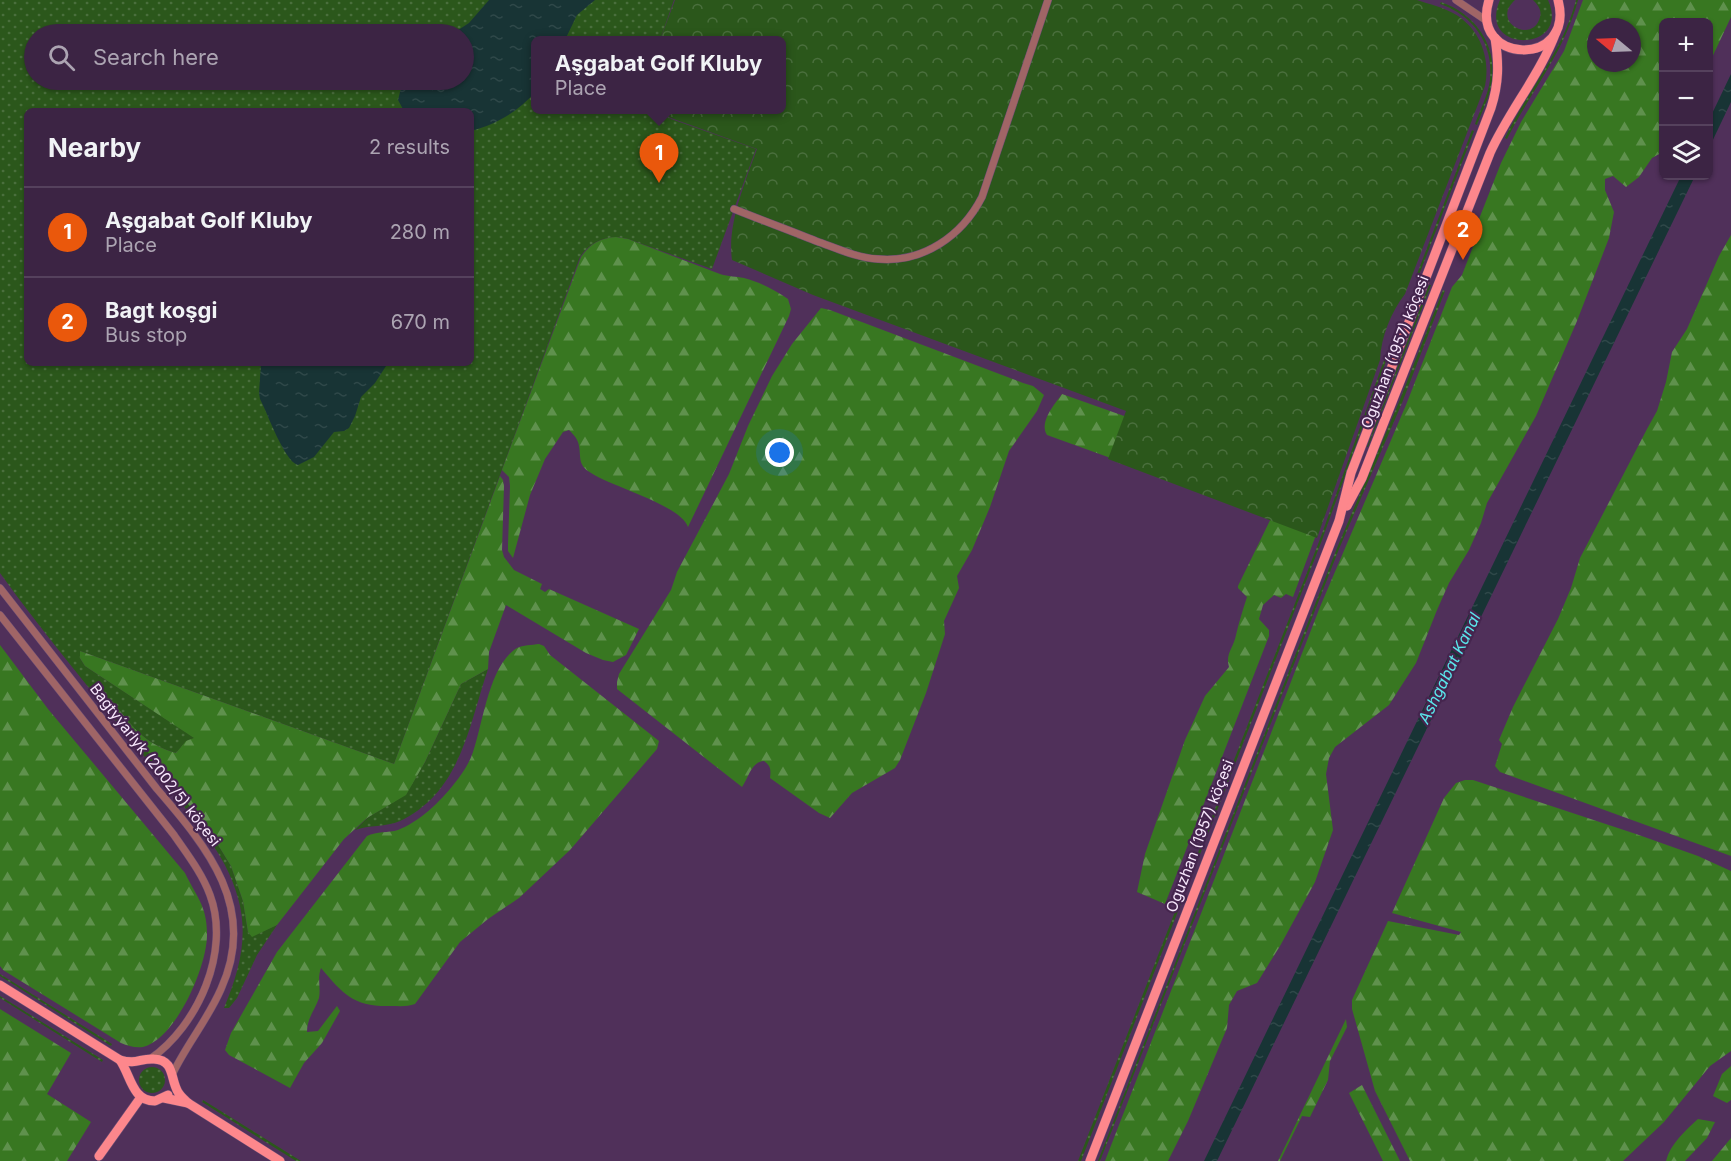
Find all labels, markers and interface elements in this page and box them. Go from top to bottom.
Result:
north arrow [1587,18,1641,72]
map controls [1659,18,1713,180]
button: + [1659,18,1713,72]
search box [24,24,474,90]
popup [531,36,786,114]
icon: search [45,41,78,74]
text: Search here [93,44,219,70]
text: Aşgabat Golf Kluby [555,50,762,76]
button: − [1659,72,1713,126]
text: Place [555,76,607,100]
button: layers [1659,126,1713,180]
text: Nearby [48,132,141,163]
pin: 1 [640,134,678,183]
text: 2 results [369,135,450,159]
text: Aşgabat Golf Kluby [105,207,312,233]
pin: 2 [1444,210,1482,260]
text: 1 [63,220,72,244]
text: 280 m [390,220,450,244]
text: Place [105,233,157,257]
street label: Oguzhan (1957) köçesi [1357,273,1432,431]
text: Bagt koşgi [105,297,217,323]
text: 2 [61,310,74,334]
text: 670 m [391,310,450,334]
text: Bus stop [105,323,187,347]
your location [765,438,794,467]
water label: Ashgabat Kanal [1413,609,1485,728]
street label: Bagtyýarlyk (2002/5) köçesi [86,680,225,850]
street label: Oguzhan (1957) köçesi [1162,757,1237,915]

